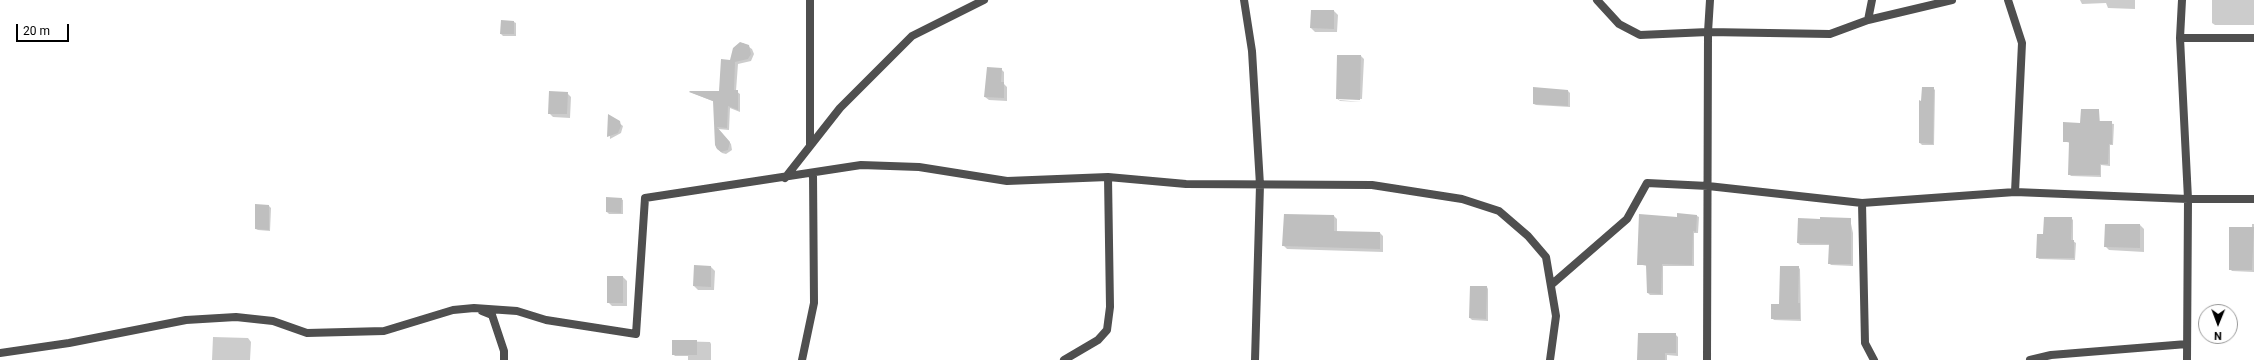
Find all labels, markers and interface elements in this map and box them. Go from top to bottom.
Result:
scale bar [18,16,71,42]
text: 20 m [23,24,50,38]
north arrow [2198,304,2238,344]
text: N [2214,329,2222,342]

